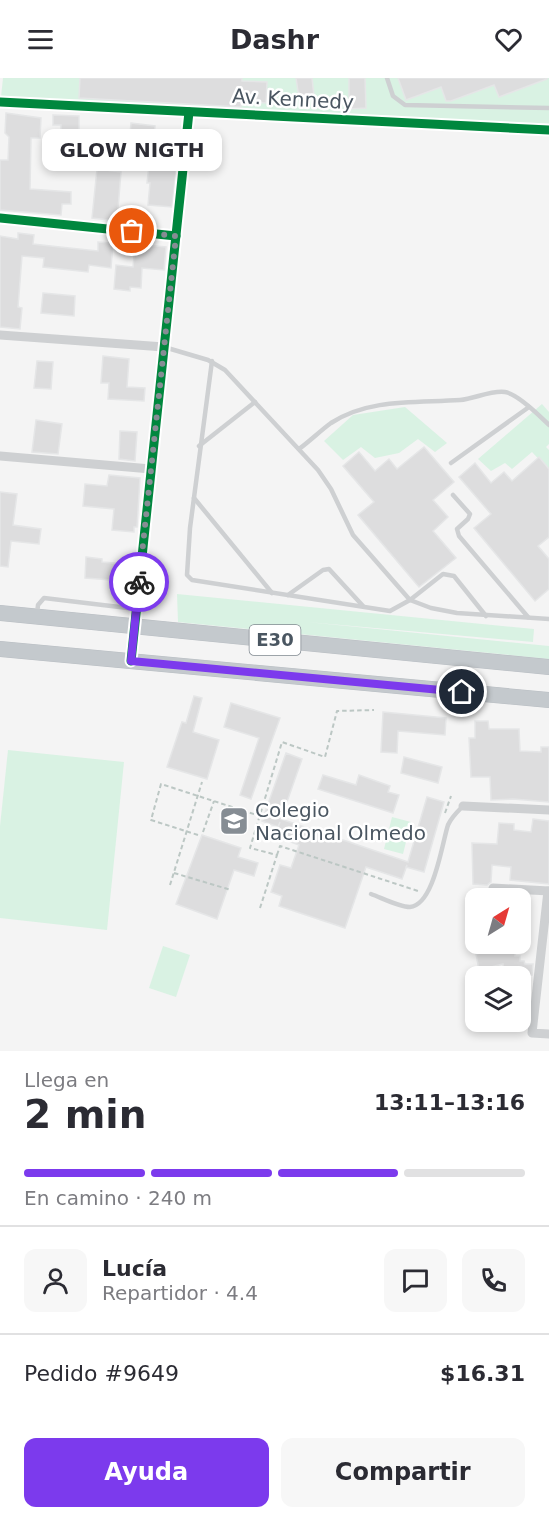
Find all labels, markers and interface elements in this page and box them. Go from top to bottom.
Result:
icon: menu [24,23,57,56]
icon: heart [492,23,525,56]
text: Dashr [230,24,319,55]
street label: Av. Kennedy [231,84,355,114]
callout: GLOW NIGTH [42,129,222,171]
text: GLOW NIGTH [59,138,205,162]
pin [106,205,157,256]
icon: bag [115,214,148,247]
courier [109,552,169,612]
icon: bike [123,566,156,599]
road number: E30 [250,625,300,655]
pin [436,666,487,717]
icon: home [445,675,478,708]
place label: Colegio Nacional Olmedo [255,798,426,845]
school or university icon: Colegio Nacional Olmedo [218,805,250,837]
north arrow [465,888,531,954]
map controls [465,888,531,1032]
button: layers [465,966,531,1032]
text: Llega en [24,1068,109,1092]
text: 13:11–13:16 [374,1090,525,1115]
text: 2 min [24,1092,146,1137]
text: En camino · 240 m [24,1186,212,1210]
button: person [24,1249,87,1312]
button: chat [384,1249,447,1312]
button: phone [462,1249,525,1312]
text: Lucía [102,1256,167,1281]
text: Repartidor · 4.4 [102,1281,258,1305]
text: Pedido #9649 [24,1361,179,1386]
text: $16.31 [440,1361,525,1386]
button: Ayuda [24,1438,269,1507]
button: Compartir [281,1438,525,1507]

